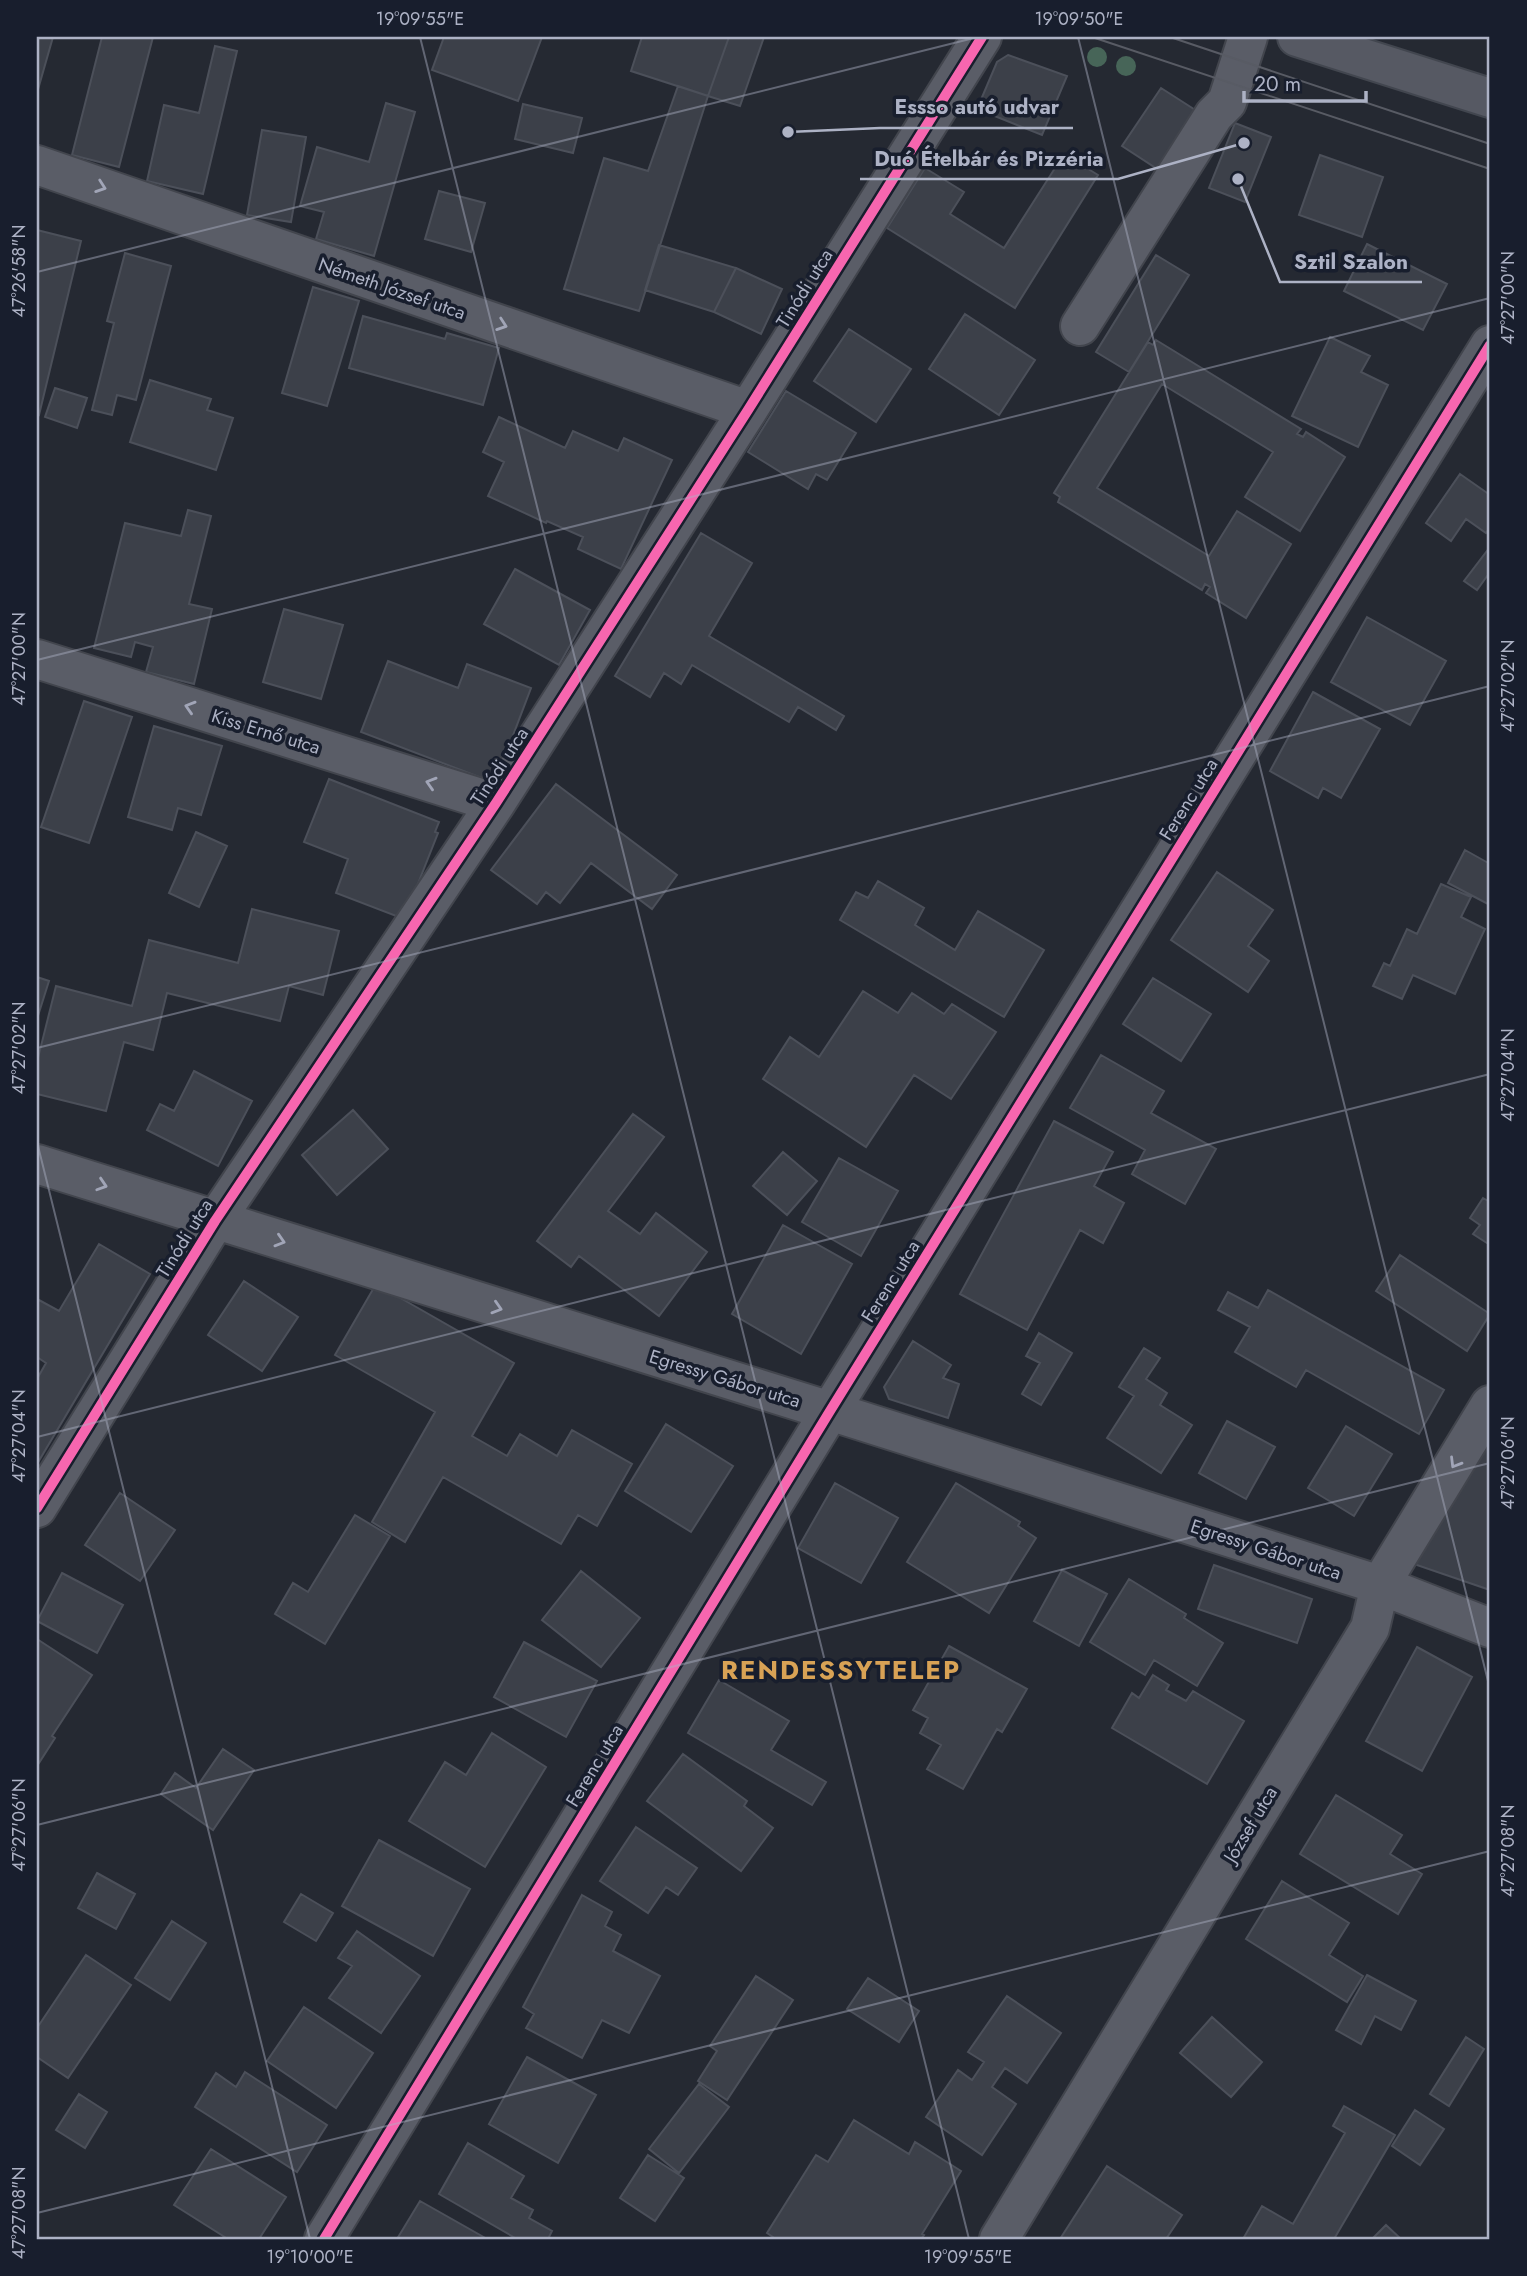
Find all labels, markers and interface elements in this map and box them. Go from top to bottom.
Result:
text: 19°09'55"E [376,6,464,32]
text: 19°09'50"E [1035,6,1124,32]
scale bar [1244,60,1366,104]
text: 20 m [1254,69,1301,99]
callout: Essso autó udvar [880,86,1073,128]
text: Essso autó udvar [895,92,1060,122]
callout: Duó Ételbár és Pizzéria [860,137,1118,179]
text: Duó Ételbár és Pizzéria [874,144,1104,174]
one-way arrow [95,179,107,193]
text: 47°26'58"N [6,225,32,318]
callout: Sztil Szalon [1280,240,1422,282]
street label: Tinódi utca [770,244,839,333]
text: Sztil Szalon [1294,247,1408,277]
street label: Németh József utca [315,251,469,326]
text: 47°27'00"N [1495,251,1521,345]
one-way arrow [495,317,507,331]
text: 47°27'00"N [6,612,32,706]
text: 47°27'02"N [1495,639,1521,733]
one-way arrow [185,701,197,716]
street label: Kiss Ernő utca [208,702,324,761]
street label: Tinódi utca [464,722,535,811]
street label: Ferenc utca [1153,753,1224,846]
one-way arrow [425,777,438,791]
text: 47°27'02"N [6,1001,32,1095]
text: 47°27'04"N [1495,1028,1521,1122]
one-way arrow [95,1177,107,1191]
street label: Tinódi utca [150,1194,219,1283]
one-way arrow [273,1233,285,1247]
street label: Ferenc utca [855,1235,926,1328]
one-way arrow [490,1300,503,1314]
street label: Egressy Gábor utca [646,1343,804,1414]
text: 47°27'04"N [6,1389,32,1483]
text: 47°27'06"N [1495,1416,1521,1510]
one-way arrow [1450,1456,1463,1469]
street label: Egressy Gábor utca [1187,1512,1345,1587]
district label: RENDESSYTELEP [721,1651,961,1689]
street label: Ferenc utca [559,1719,630,1812]
text: 47°27'06"N [6,1778,32,1872]
street label: József utca [1215,1781,1284,1870]
text: 47°27'08"N [1495,1805,1521,1897]
text: 47°27'08"N [6,2167,32,2259]
text: 19°10'00"E [266,2244,354,2270]
text: 19°09'55"E [924,2244,1012,2270]

